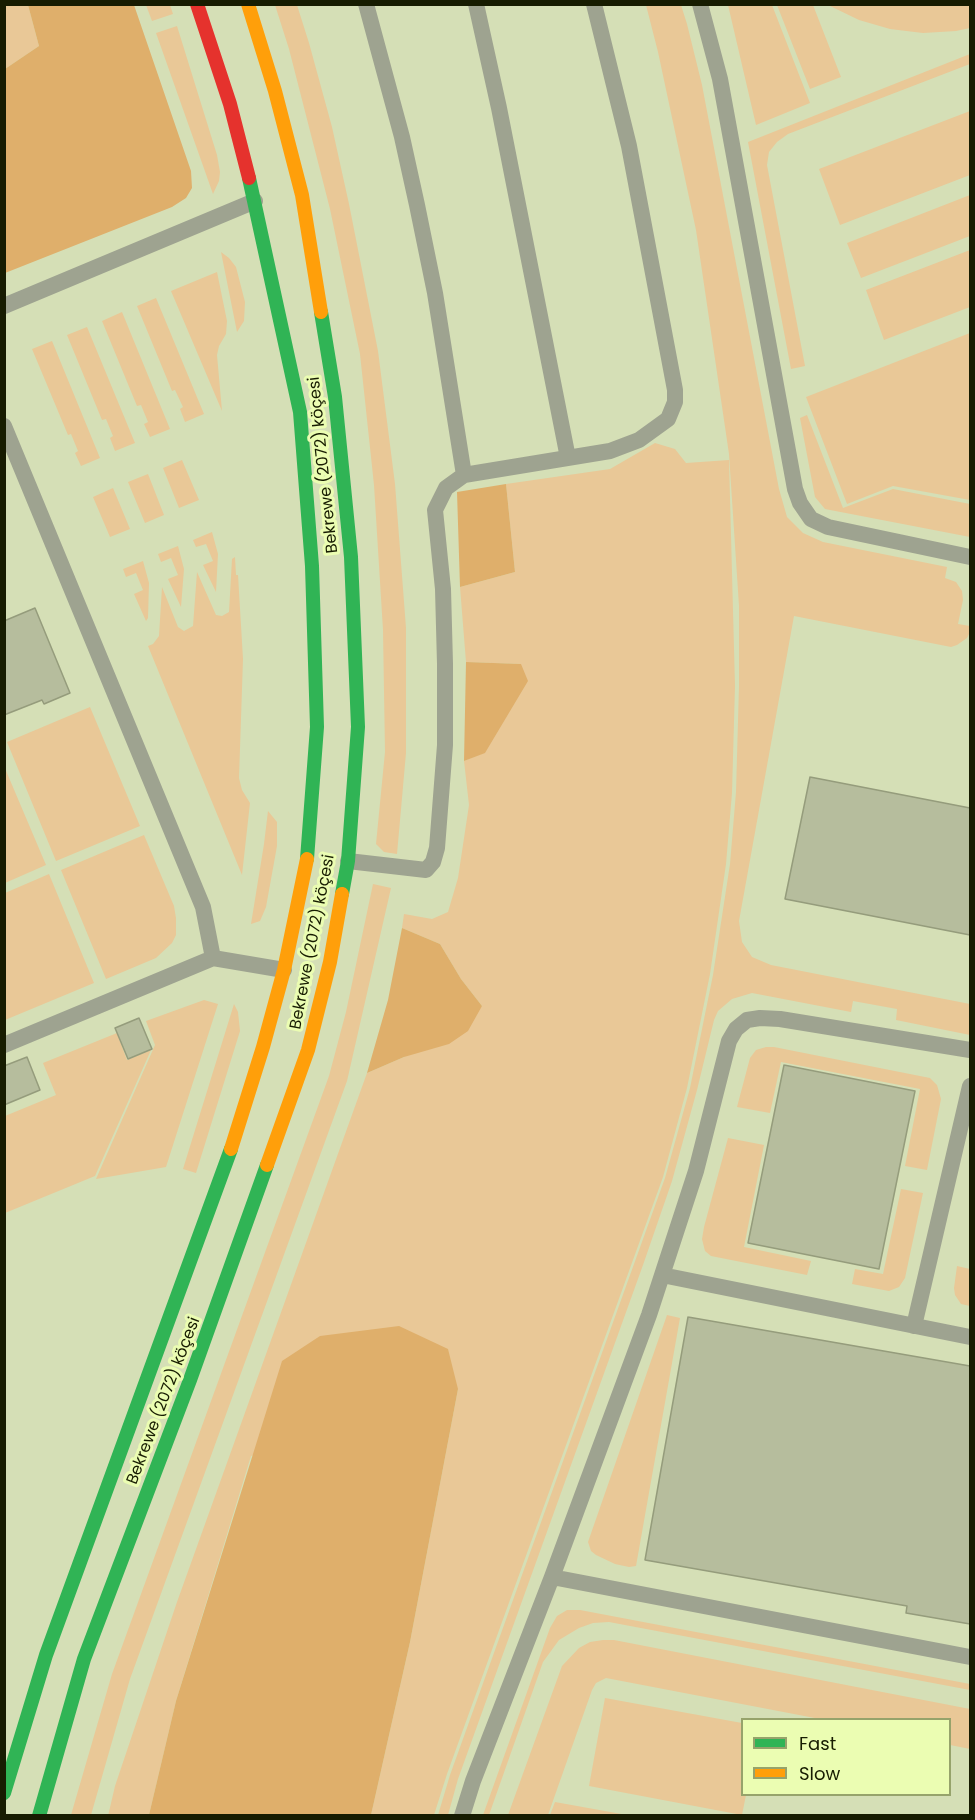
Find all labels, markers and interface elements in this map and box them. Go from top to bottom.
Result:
street label: Bekrewe (2072) köçesi [305,376,343,554]
street label: Bekrewe (2072) köçesi [287,853,339,1031]
street label: Bekrewe (2072) köçesi [123,1315,205,1487]
legend [741,1718,951,1796]
text: Fast [799,1731,836,1756]
text: Slow [799,1761,840,1786]

